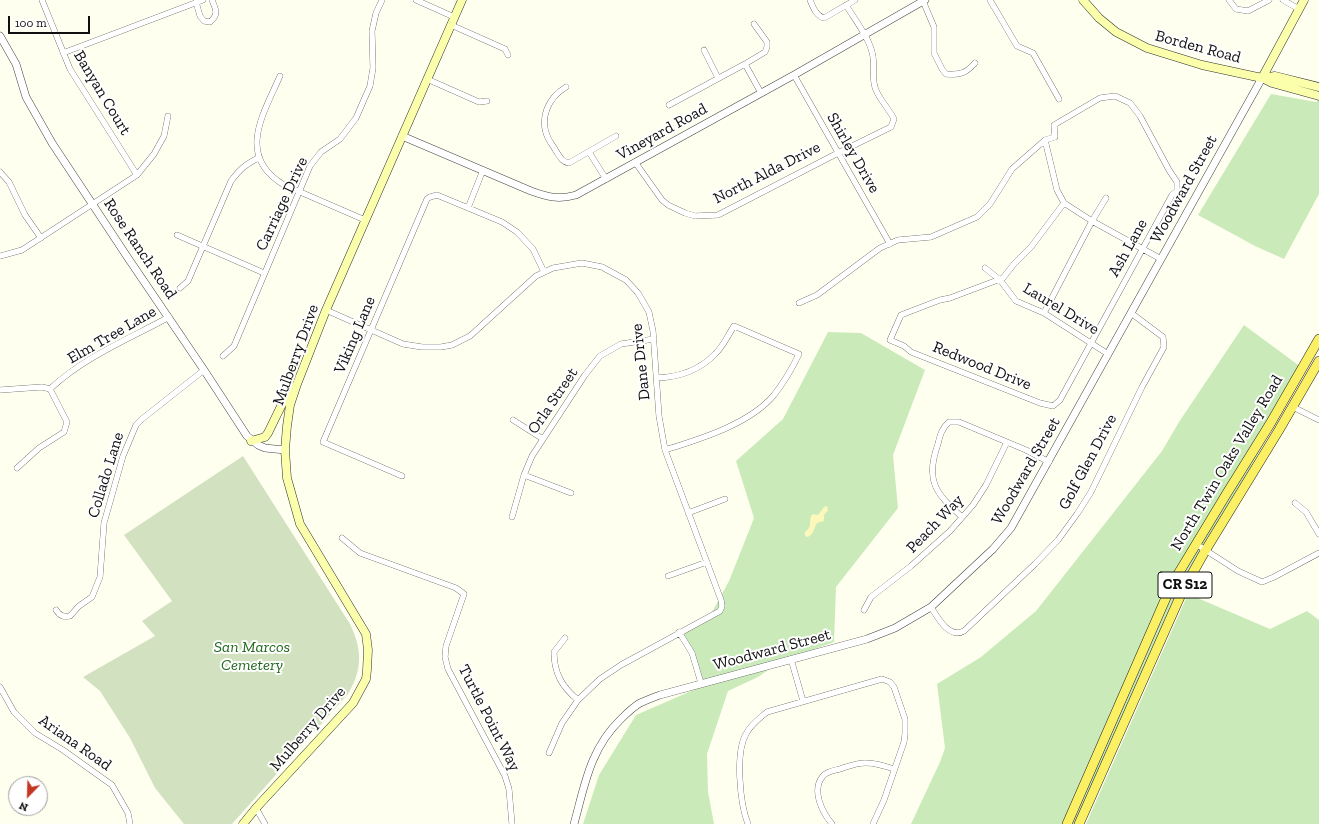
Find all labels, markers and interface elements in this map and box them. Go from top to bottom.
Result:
scale bar [10,8,92,34]
text: 100 m [15,16,47,30]
street label: Borden Road [1153,26,1243,68]
street label: Banyan Court [69,47,135,139]
street label: Vineyard Road [613,99,711,165]
street label: Shirley Drive [822,109,884,197]
street label: Woodward Street [1146,132,1222,246]
street label: North Alda Drive [710,138,824,208]
street label: Carriage Drive [252,154,312,254]
street label: Rose Ranch Road [99,195,181,303]
street label: Ash Lane [1104,216,1152,280]
street label: Laurel Drive [1020,279,1102,339]
street label: Viking Lane [330,293,380,377]
street label: Elm Tree Lane [64,302,160,368]
street label: Mulberry Drive [269,302,323,408]
street label: Dane Drive [627,323,655,401]
street label: Redwood Drive [930,338,1034,394]
street label: Orla Street [524,364,582,438]
street label: North Twin Oaks Valley Road [1167,372,1287,554]
street label: Golf Glen Drive [1055,411,1121,513]
street label: Woodward Street [988,414,1064,528]
street label: Collado Lane [84,430,128,520]
street label: Peach Way [902,491,968,557]
road number: CR S12 [1158,572,1212,598]
street label: Woodward Street [711,625,833,675]
park label: San Marcos Cemetery [214,637,290,675]
street label: Turtle Point Way [454,662,524,774]
street label: Mulberry Drive [266,683,350,775]
street label: Ariana Road [35,711,115,775]
north arrow [8,776,48,816]
text: N [17,799,30,814]

